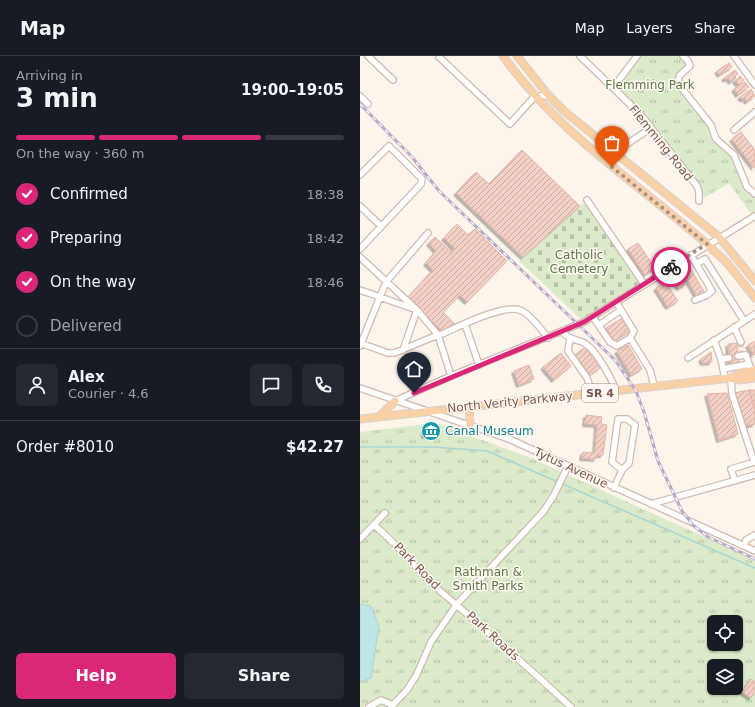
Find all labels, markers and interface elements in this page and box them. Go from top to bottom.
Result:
text: Map [20,17,65,39]
text: Map [575,20,604,36]
text: Layers [626,20,673,36]
text: Share [695,20,735,36]
text: Arriving in [16,68,83,83]
park label: Flemming Park [605,78,695,92]
text: 19:00–19:05 [241,81,344,99]
text: 3 min [16,83,98,113]
street label: Flemming Road [626,102,696,184]
pin [595,126,629,167]
icon: bag [601,132,623,154]
text: On the way · 360 m [16,146,144,161]
icon: check [16,183,38,205]
text: Confirmed [50,185,128,203]
text: 18:38 [307,187,344,202]
icon: check [16,227,38,249]
text: Preparing [50,229,122,247]
text: 18:42 [307,231,344,246]
courier [651,247,691,287]
park label: Catholic Cemetery [550,248,608,276]
icon: bike [660,256,682,278]
icon: check [16,271,38,293]
text: On the way [50,273,136,291]
text: 18:46 [307,275,344,290]
text: Delivered [50,317,122,335]
pin [397,352,431,393]
icon: home [403,358,425,380]
button: person [16,364,58,406]
button: chat [250,364,292,406]
button: phone [302,364,344,406]
text: Alex [68,368,105,386]
road number: SR 4 [582,384,618,402]
text: Courier · 4.6 [68,386,149,401]
street label: North Verity Parkway [447,388,573,416]
museum icon: Canal Museum [420,420,442,442]
place label: Canal Museum [445,424,534,438]
text: Order #8010 [16,438,114,456]
text: $42.27 [286,438,344,456]
street label: Tytus Avenue [531,444,610,491]
street label: Park Road [391,540,443,592]
park label: Rathman & Smith Parks [453,565,523,593]
street label: Park Roads [464,609,522,663]
map controls [707,615,743,695]
button: locate [707,615,743,651]
button: Help [16,653,176,699]
button: Share [184,653,344,699]
button: layers [707,659,743,695]

